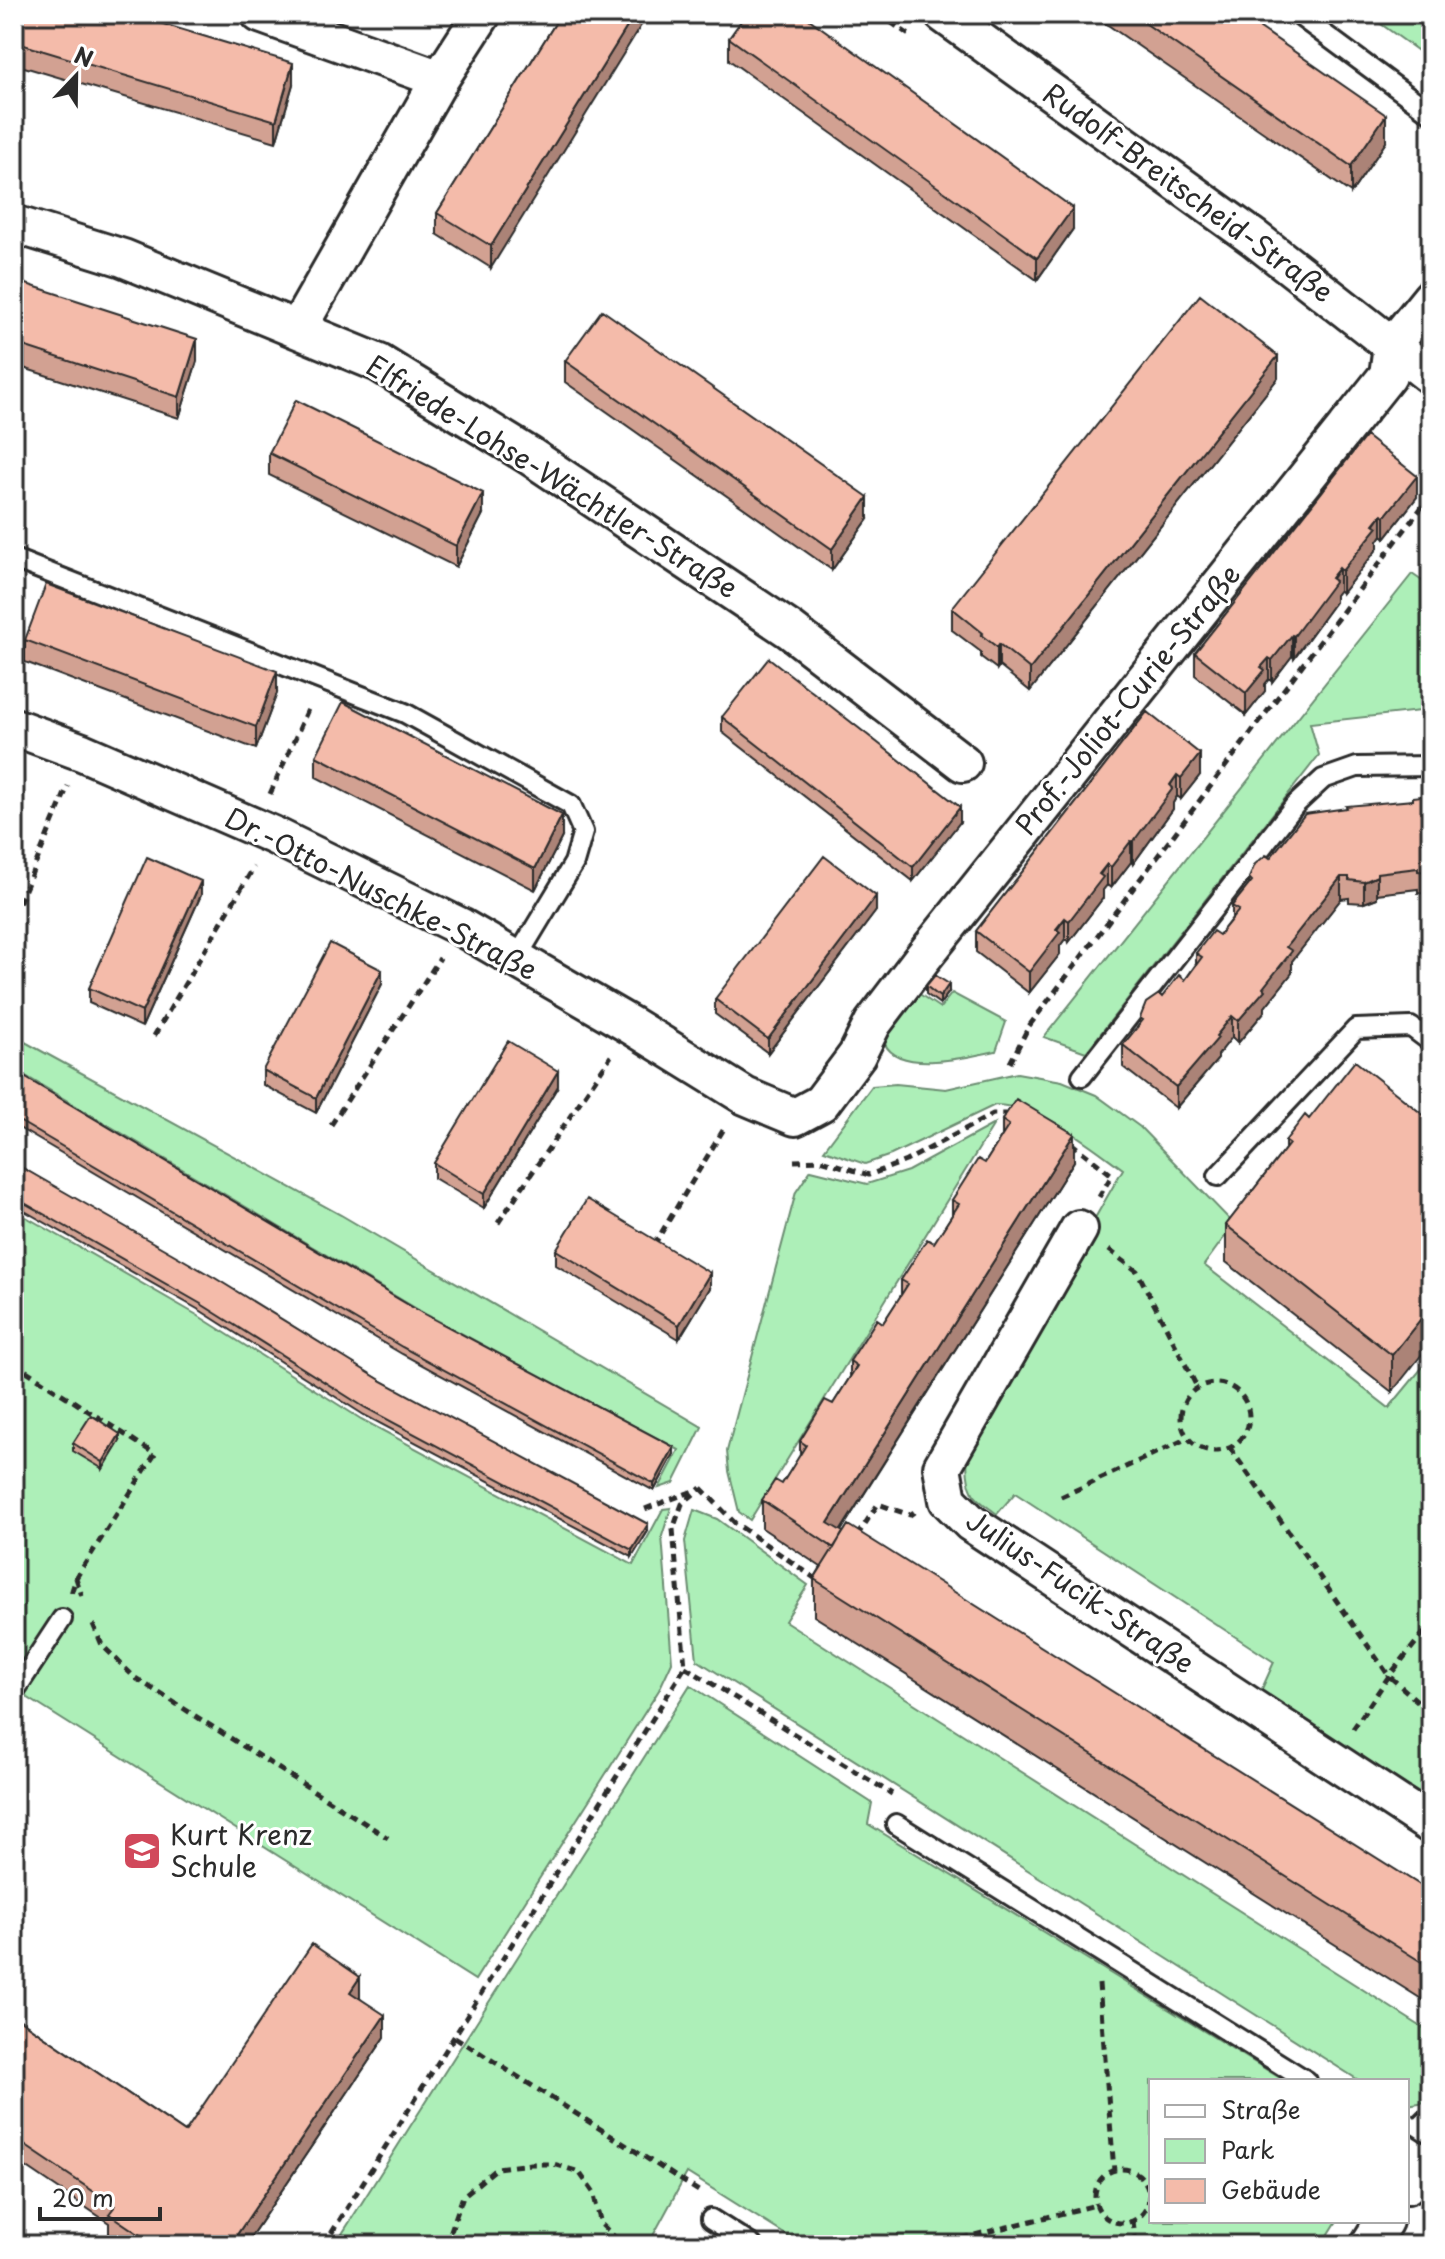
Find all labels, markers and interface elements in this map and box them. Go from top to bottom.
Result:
north arrow [36,36,116,116]
text: N [70,38,98,75]
street label: Rudolf-Breitscheid-Straße [1035,72,1343,312]
street label: Elfriede-Lohse-Wächtler-Straße [359,343,747,608]
street label: Prof.-Joliot-Curie-Straße [1004,554,1250,844]
street label: Dr.-Otto-Nuschke-Straße [218,795,545,990]
street label: Julius-Fucik-Straße [958,1498,1204,1683]
place label: Kurt Krenz Schule [170,1812,312,1887]
school or university icon: Kurt Krenz Schule [121,1830,163,1872]
legend [1149,2079,1409,2223]
text: Straße [1221,2091,1300,2127]
text: Park [1221,2131,1275,2167]
scale bar [40,2171,160,2221]
text: Gebäude [1221,2171,1321,2207]
text: 20 m [52,2179,114,2215]

